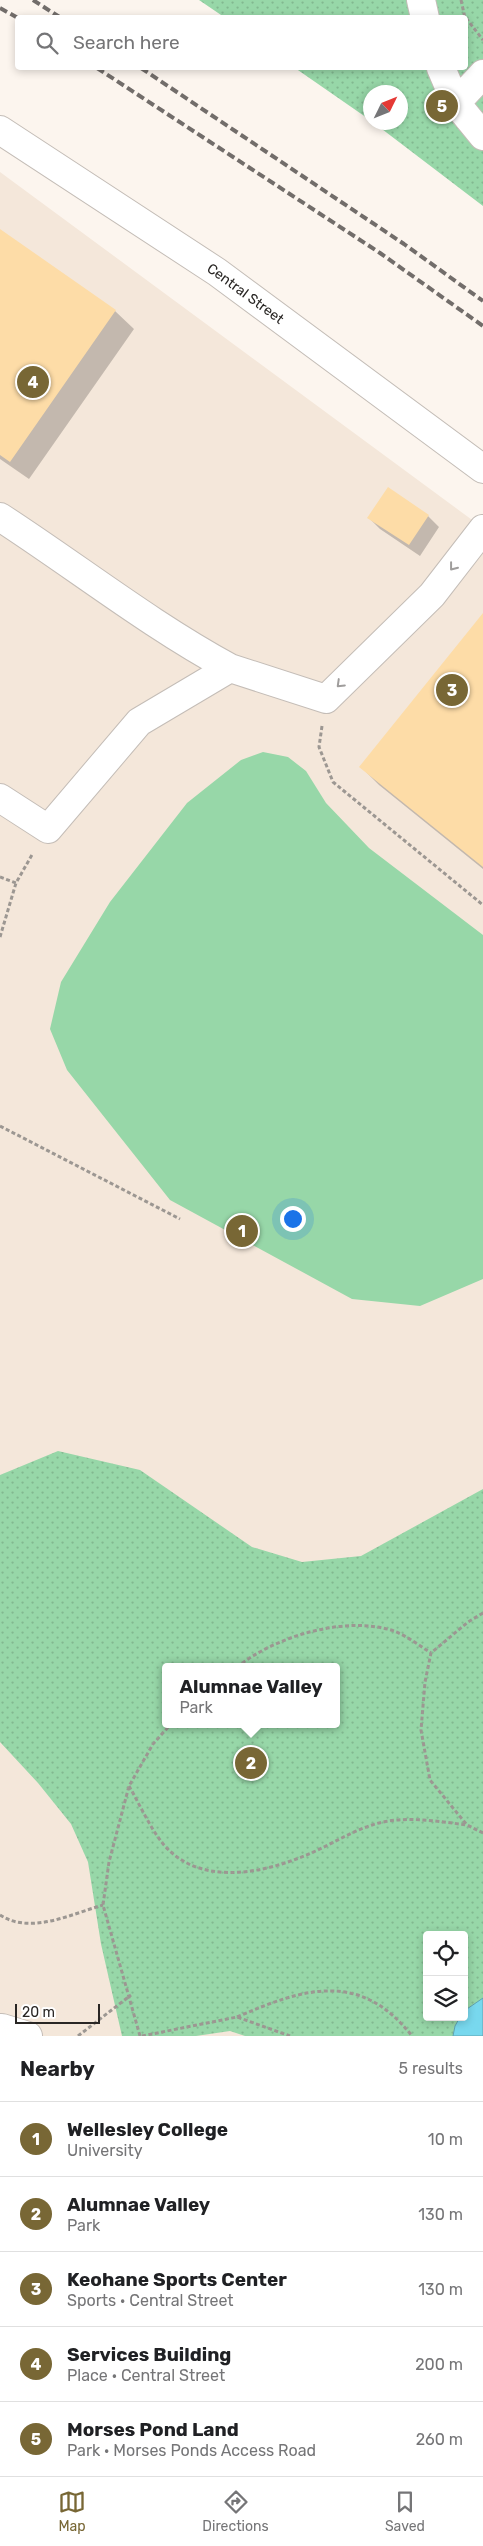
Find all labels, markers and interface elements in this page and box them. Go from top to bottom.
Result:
search box [15,15,468,70]
icon: search [33,29,61,57]
text: Search here [73,31,180,54]
north arrow [363,85,408,130]
pin: 5 [426,87,458,125]
street label: Central Street [204,260,288,328]
pin: 4 [17,363,49,401]
one-way arrow [449,562,458,571]
pin: 3 [436,671,468,709]
one-way arrow [337,678,346,687]
your location [280,1206,306,1232]
pin: 1 [226,1212,258,1250]
popup [162,1663,340,1728]
text: Alumnae Valley [179,1675,323,1698]
text: Park [179,1698,213,1717]
pin: 2 [235,1744,267,1782]
map controls [423,1931,468,2021]
button: locate [423,1931,468,1976]
button: layers [423,1976,468,2021]
scale bar [15,2001,100,2024]
text: 20 m [22,2004,55,2021]
text: Nearby [20,2056,95,2081]
text: 5 results [399,2059,463,2078]
text: Wellesley College [67,2118,228,2141]
text: 1 [32,2130,40,2149]
text: 10 m [428,2130,463,2149]
text: University [67,2141,143,2160]
text: Alumnae Valley [67,2193,210,2216]
text: 2 [31,2205,41,2224]
text: 130 m [418,2205,463,2224]
text: Park [67,2216,100,2235]
text: Keohane Sports Center [67,2268,287,2291]
text: 3 [31,2280,41,2299]
text: 130 m [418,2280,463,2299]
text: Sports · Central Street [67,2291,234,2310]
text: Services Building [67,2343,231,2366]
text: 4 [31,2355,41,2374]
text: 200 m [415,2355,463,2374]
text: Place · Central Street [67,2366,225,2385]
text: Morses Pond Land [67,2418,239,2441]
text: 5 [31,2430,41,2449]
text: 260 m [416,2430,463,2449]
text: Park · Morses Ponds Access Road [67,2441,316,2460]
tab: Map [58,2488,86,2535]
tab: Directions [202,2488,269,2535]
tab: Saved [385,2488,425,2535]

